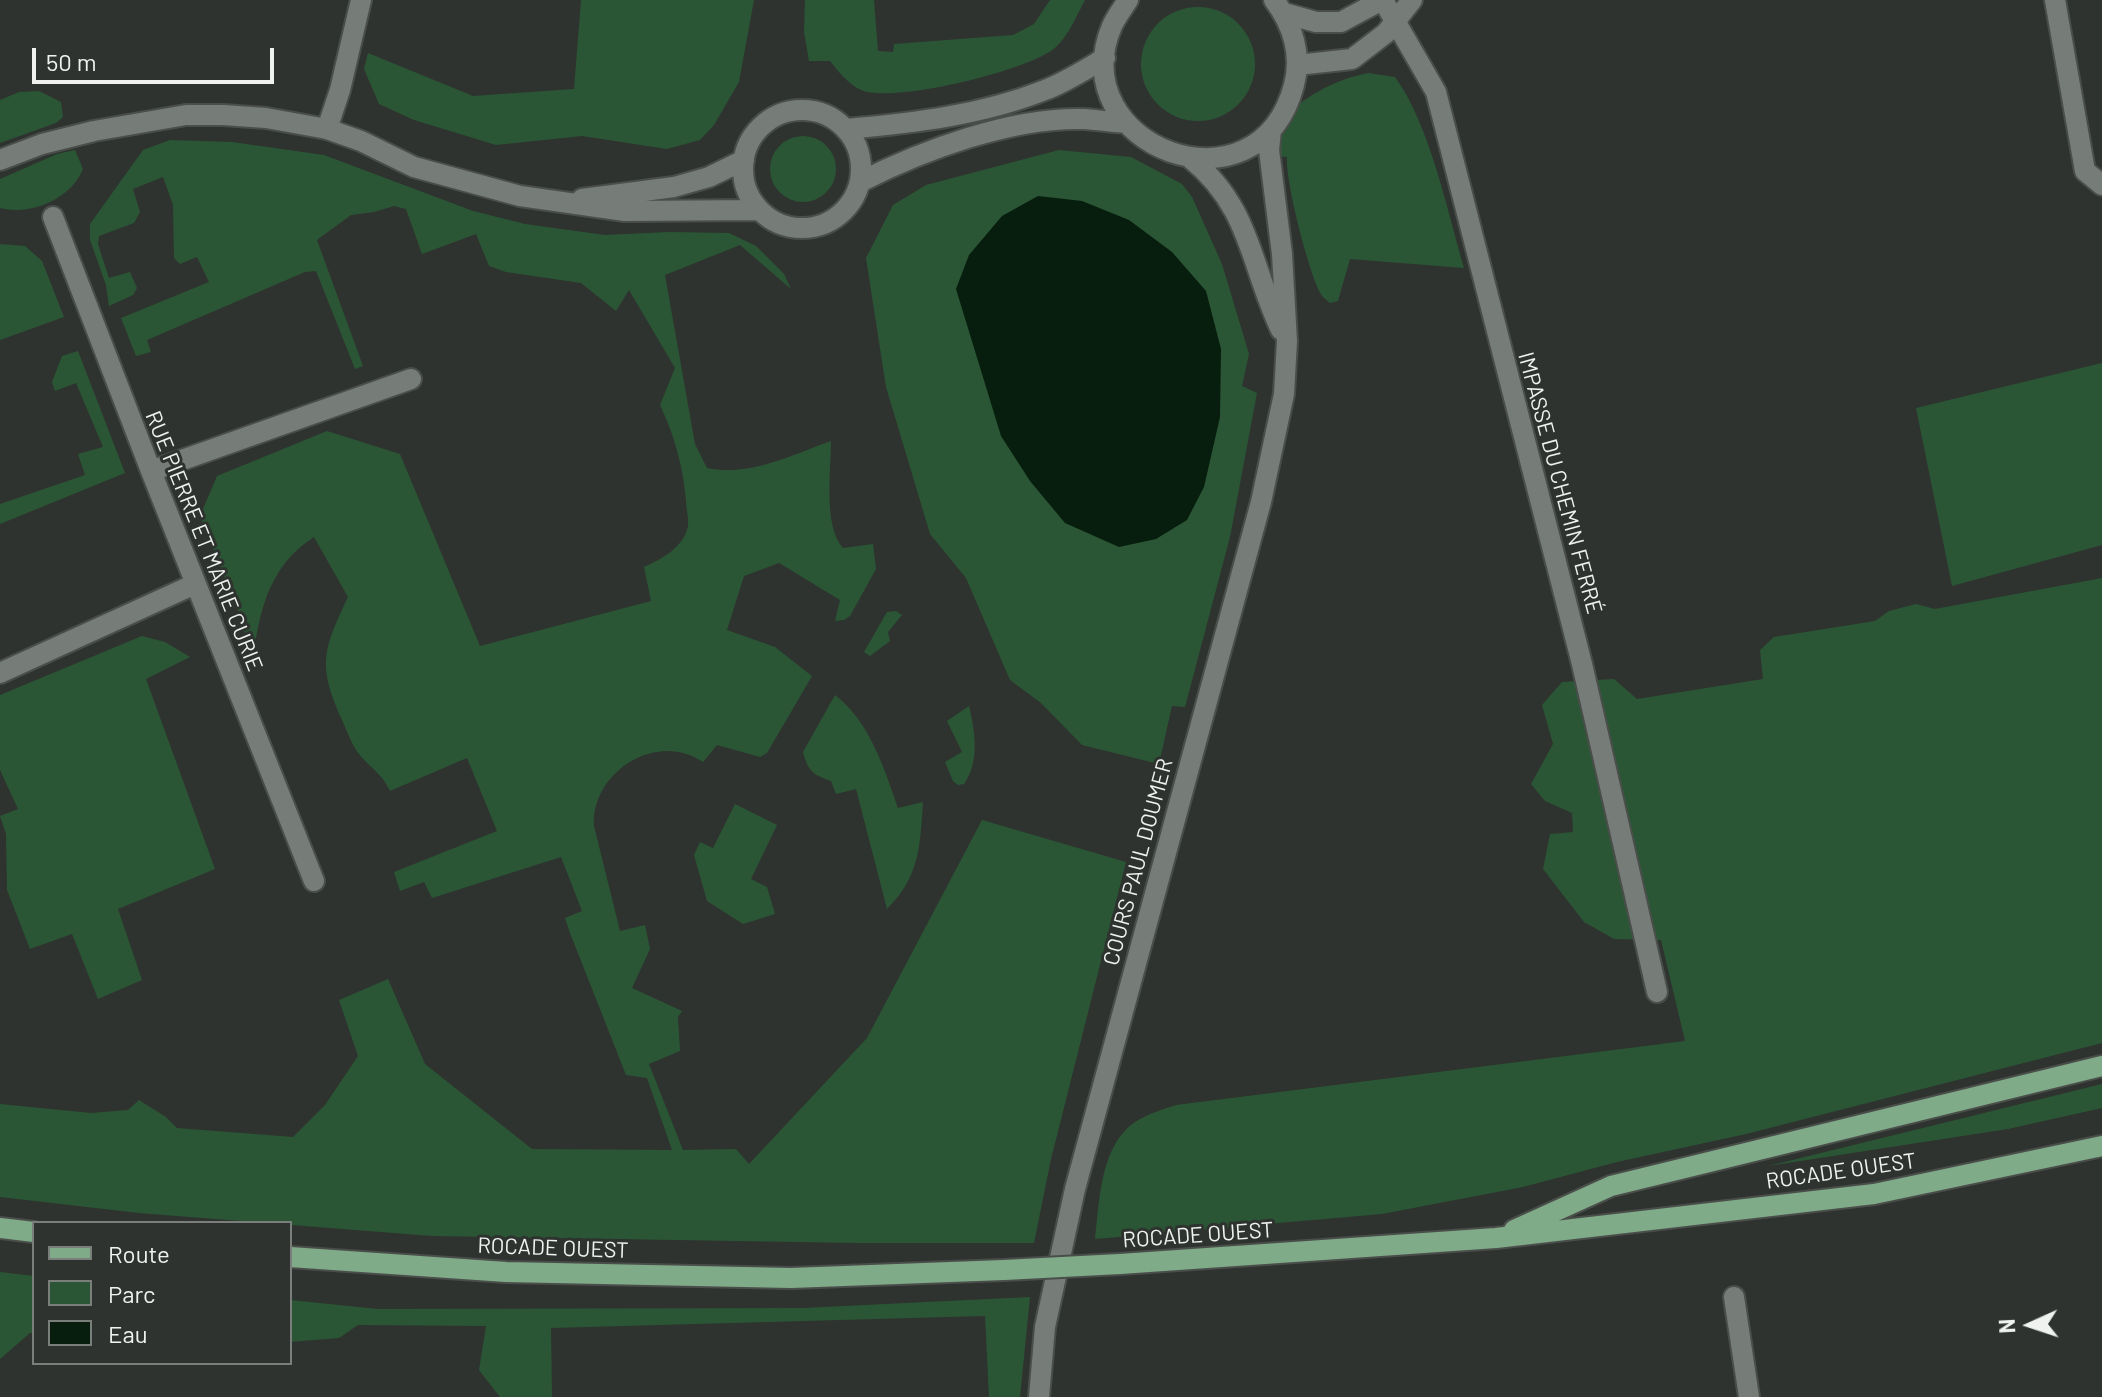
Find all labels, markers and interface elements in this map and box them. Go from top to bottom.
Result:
scale bar [36,32,278,82]
text: 50 m [46,47,97,76]
street label: IMPASSE DU CHEMIN FERRÉ [1512,349,1608,617]
street label: RUE PIERRE ET MARIE CURIE [140,407,268,675]
street label: COURS PAUL DOUMER [1098,756,1178,968]
street label: ROCADE OUEST [1764,1147,1918,1195]
street label: ROCADE OUEST [1122,1217,1274,1253]
legend [32,1221,292,1365]
street label: ROCADE OUEST [477,1232,629,1264]
text: Route [108,1239,170,1268]
text: Parc [108,1279,156,1308]
north arrow [1990,1285,2070,1365]
text: N [1993,1318,2019,1334]
text: Eau [108,1319,148,1348]

